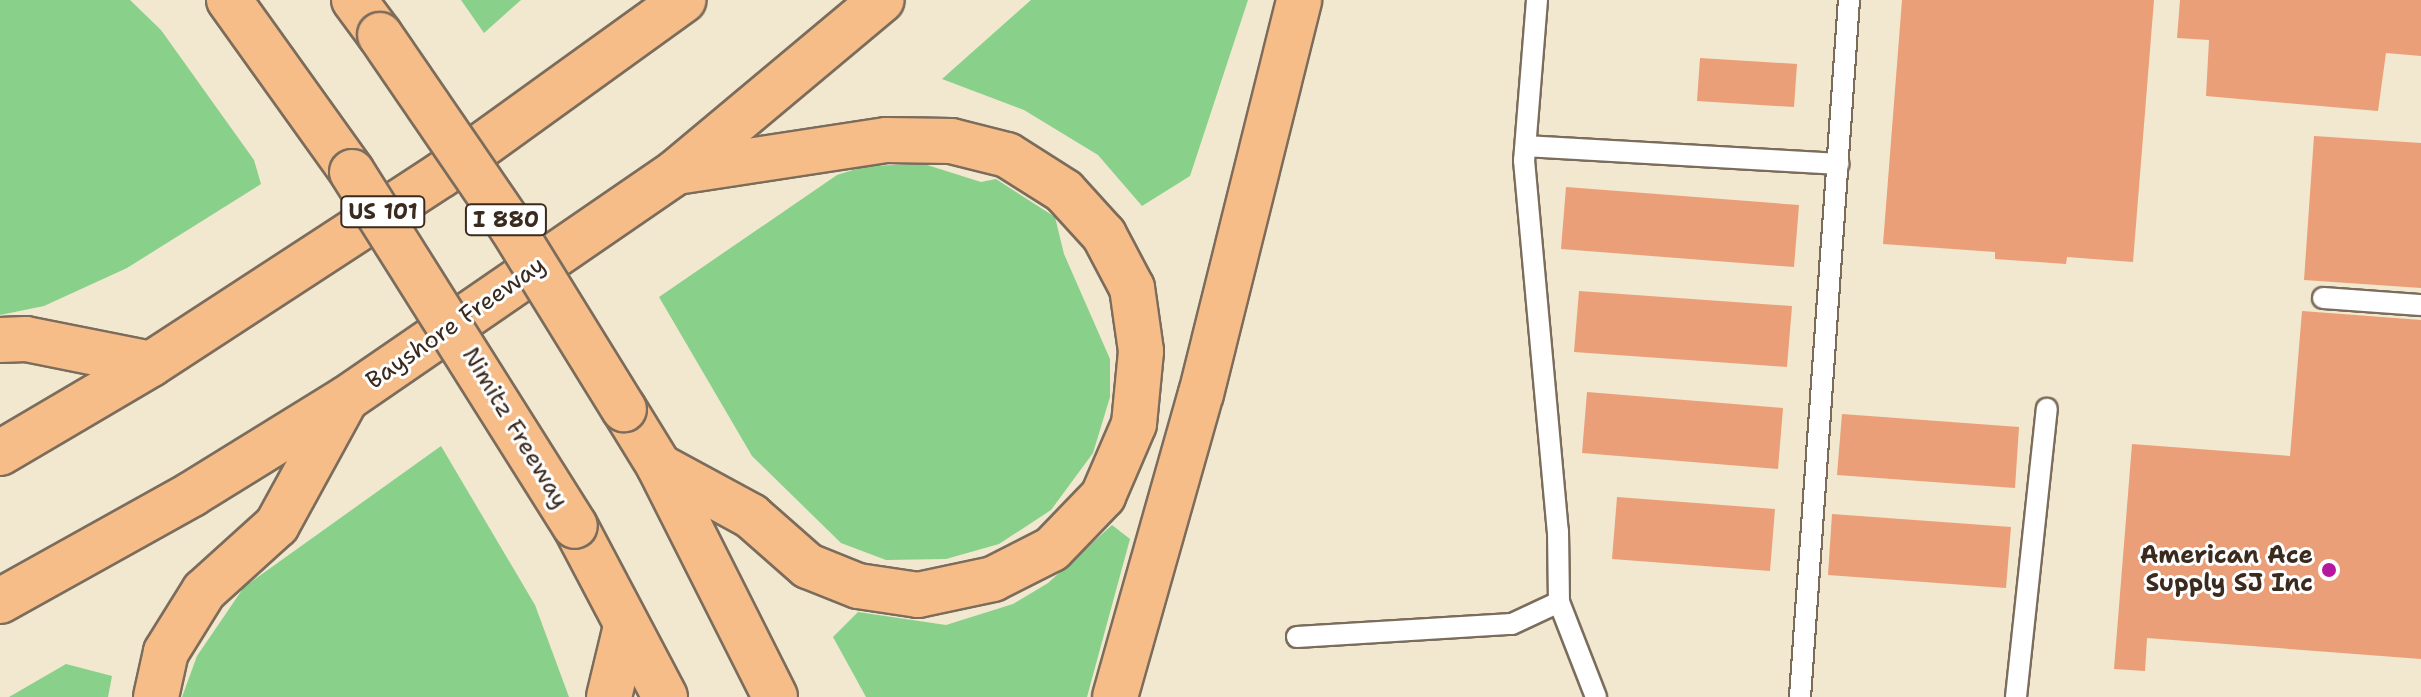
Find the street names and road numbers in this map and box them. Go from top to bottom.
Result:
road number: US 101 [339,194,427,230]
road number: I 880 [464,202,548,238]
street label: Bayshore Freeway [361,250,551,396]
street label: Nimitz Freeway [456,342,574,514]

